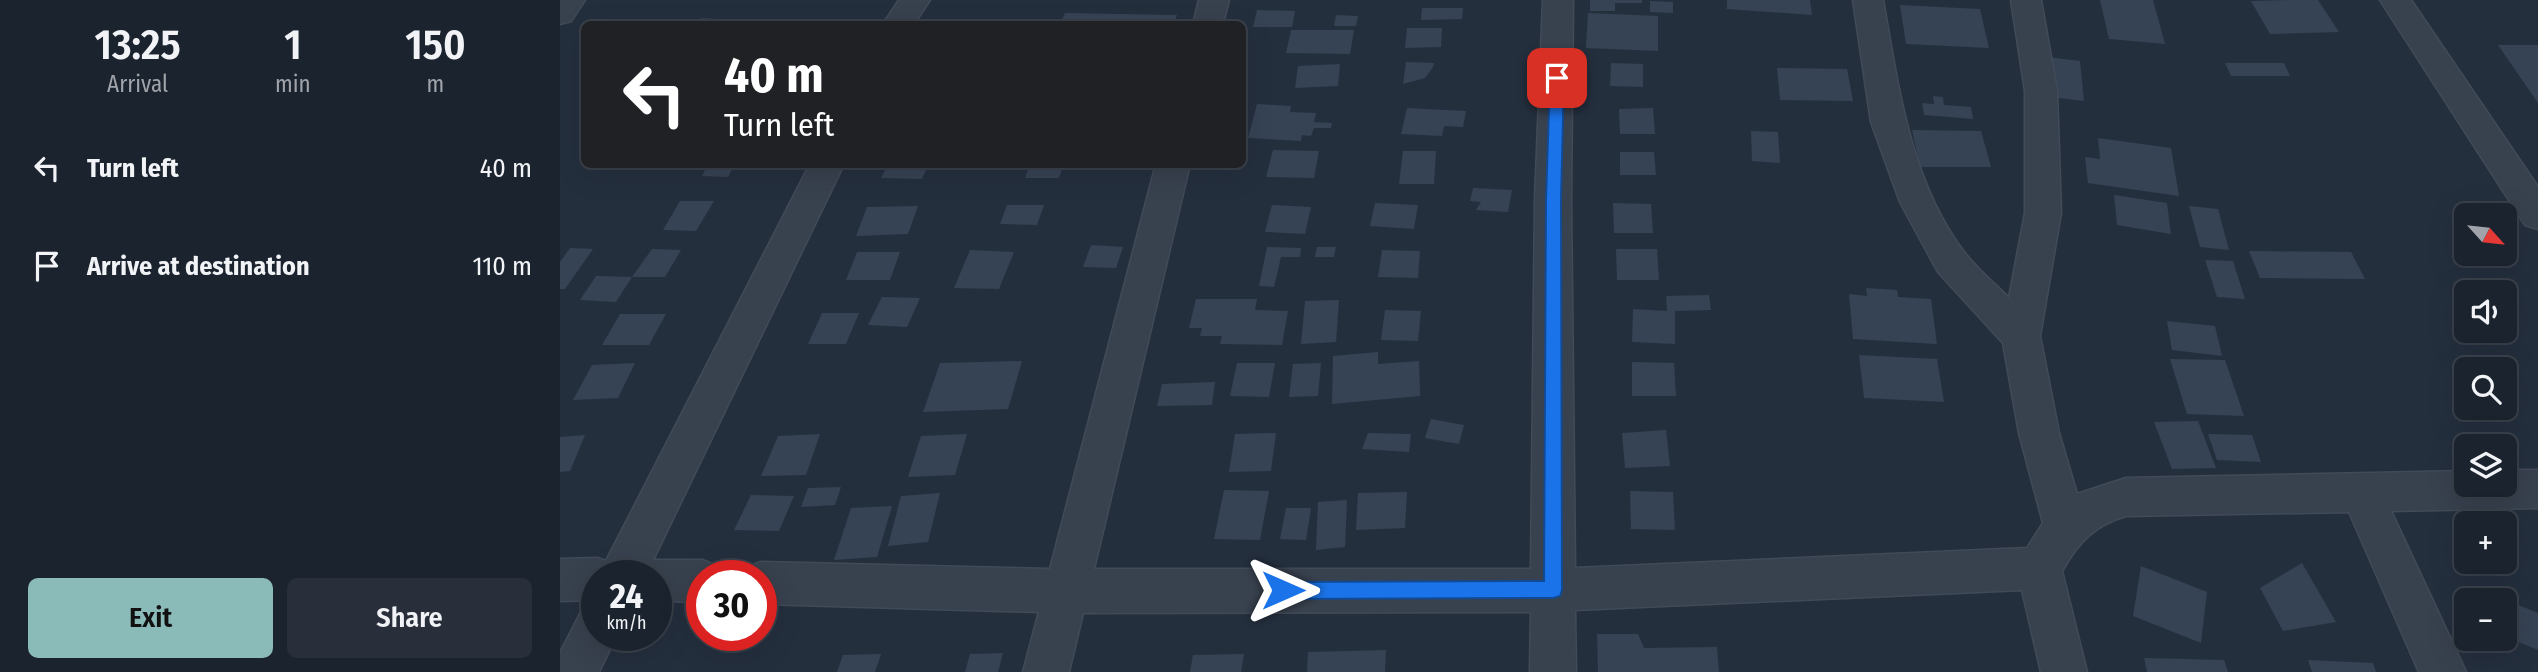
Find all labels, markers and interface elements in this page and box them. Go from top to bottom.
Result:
text: 13:25 [94,20,181,70]
text: 1 [284,20,302,70]
text: 150 [405,20,466,70]
text: 40 m [724,46,824,105]
pin [1527,48,1587,108]
icon: left [609,49,700,140]
icon: arrive [1538,59,1576,97]
text: Arrival [107,70,168,98]
text: min [275,70,311,98]
text: m [427,70,444,98]
text: Turn left [724,106,834,144]
icon: left [28,149,66,187]
text: Turn left [87,153,179,184]
text: 40 m [480,153,532,184]
north arrow [2454,203,2516,266]
map controls [2454,203,2517,651]
icon: arrive [28,247,66,285]
text: Arrive at destination [87,251,310,282]
text: 110 m [472,251,532,282]
button: sound [2454,280,2517,343]
button: search [2454,357,2517,420]
button: layers [2454,434,2517,497]
button: + [2454,511,2517,574]
position arrow [1246,553,1320,627]
speed limit sign: 30 [686,560,777,651]
text: 24 [610,575,643,617]
button: Exit [28,578,273,658]
button: Share [287,578,532,658]
button: − [2454,588,2517,651]
text: km/h [606,612,647,634]

